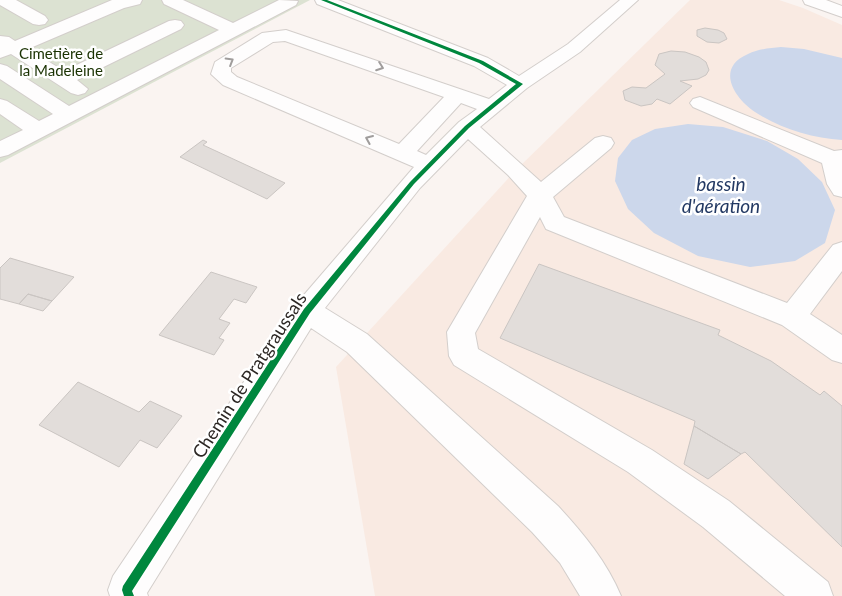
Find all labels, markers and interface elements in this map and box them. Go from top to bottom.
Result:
park label: Cimetière de la Madeleine [19,44,103,79]
one-way arrow [224,57,233,67]
one-way arrow [375,61,384,71]
one-way arrow [365,135,374,146]
water label: bassin d'aération [682,172,760,217]
street label: Chemin de Pratgraussals [187,288,311,462]

